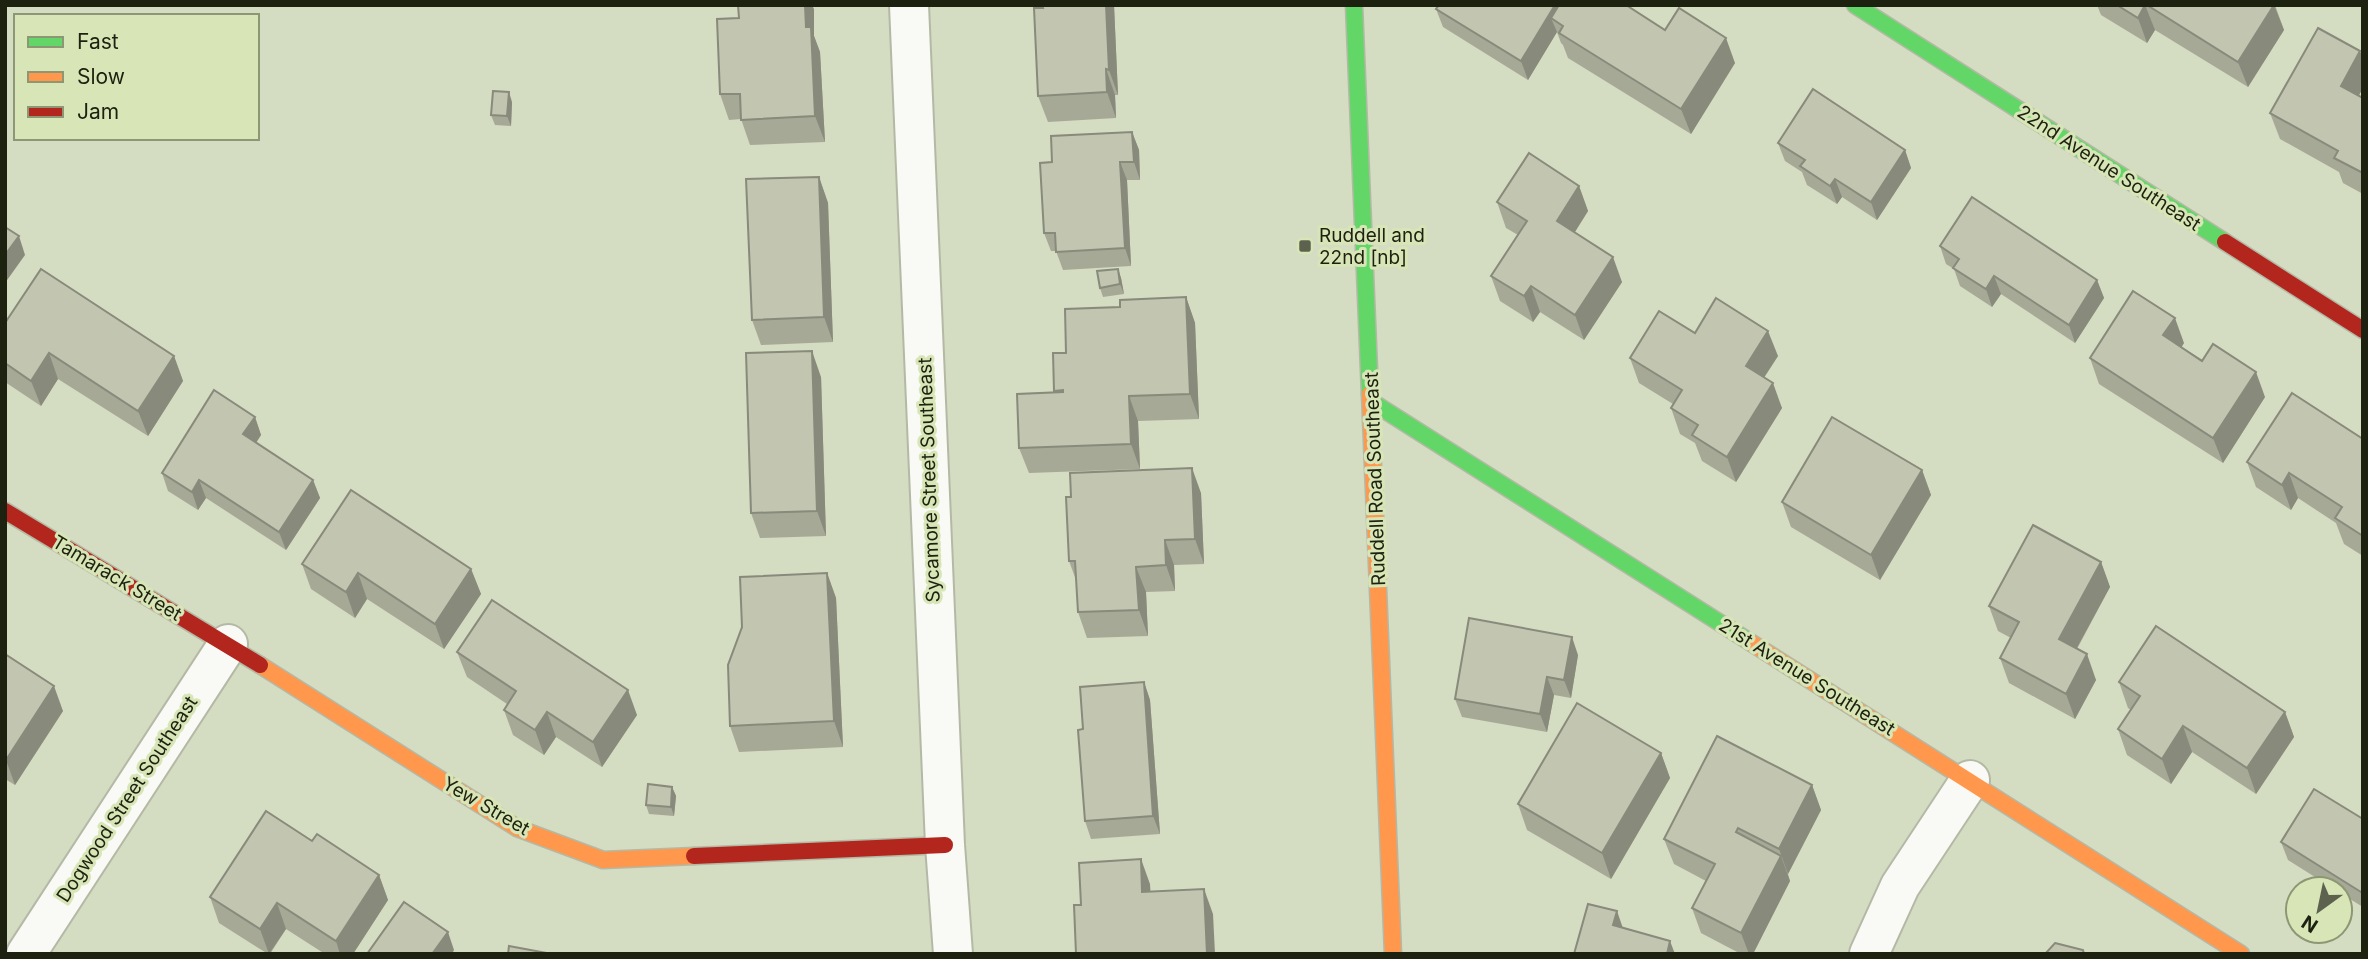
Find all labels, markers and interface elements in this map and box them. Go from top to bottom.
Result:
legend [14,14,259,140]
text: Fast [77,29,119,54]
text: Slow [77,64,125,89]
text: Jam [77,99,119,124]
street label: 22nd Avenue Southeast [2013,100,2205,236]
place label: Ruddell and 22nd [nb] [1319,224,1425,269]
marker: Ruddell and 22nd [nb] [1297,238,1313,254]
street label: Sycamore Street Southeast [913,357,945,603]
street label: Ruddell Road Southeast [1360,372,1390,586]
street label: Tamarack Street [48,530,186,626]
street label: 21st Avenue Southeast [1715,613,1899,741]
street label: Dogwood Street Southeast [52,692,202,906]
street label: Yew Street [438,772,534,840]
north arrow [2284,875,2354,945]
text: N [2298,910,2322,937]

